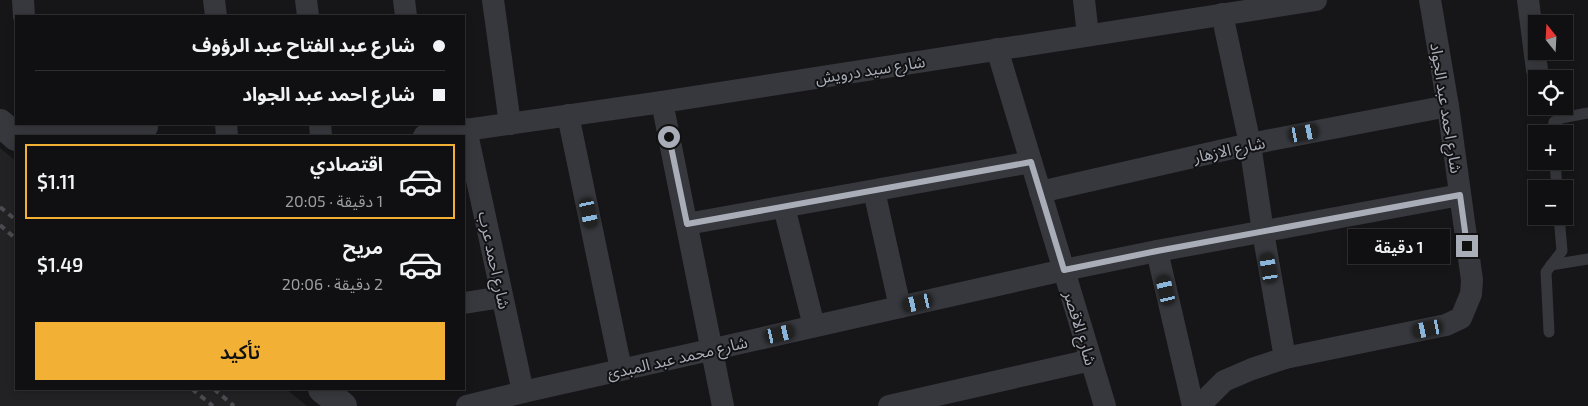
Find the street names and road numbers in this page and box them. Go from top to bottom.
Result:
street label: شارع احمد عبد الجواد [1423,41,1467,175]
street label: شارع سيد درويش [814,51,927,91]
street label: شارع الازهار [1190,132,1267,170]
street label: شارع احمد عرب [471,209,515,312]
street label: شارع الاقصر [1057,288,1101,369]
street label: شارع محمد عبد المبدئ [605,332,750,386]

